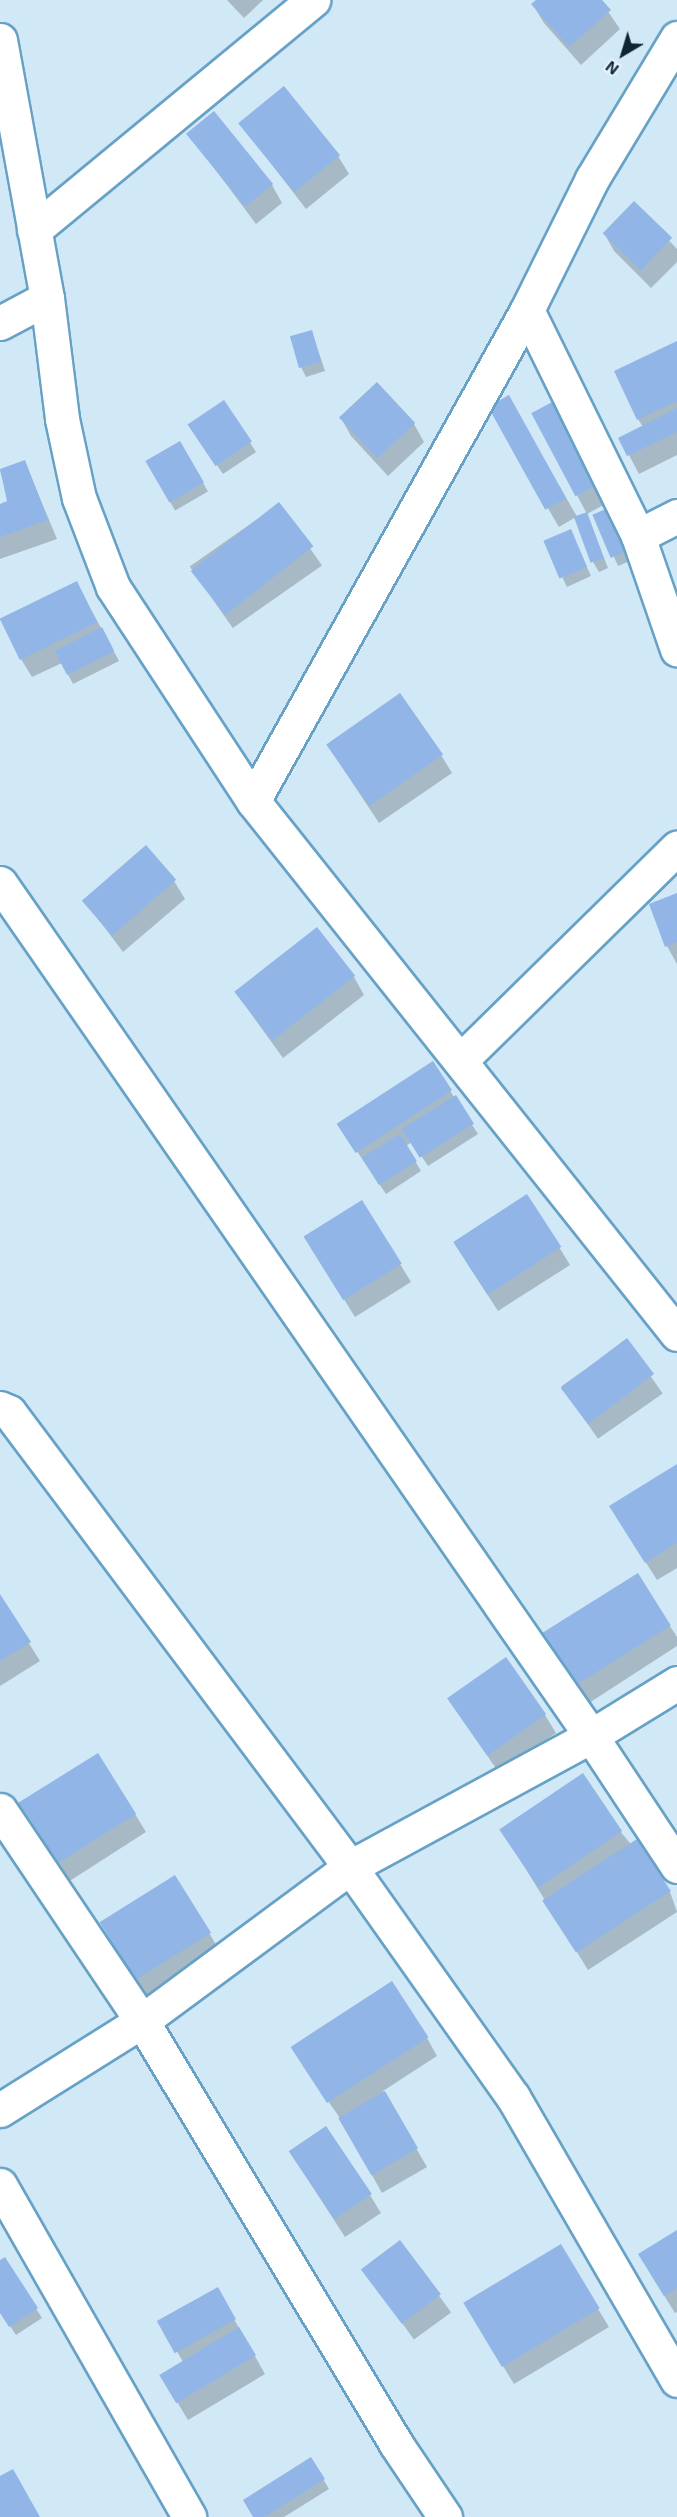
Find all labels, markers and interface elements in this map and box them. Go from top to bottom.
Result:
north arrow [593,24,653,84]
text: N [601,58,622,80]

